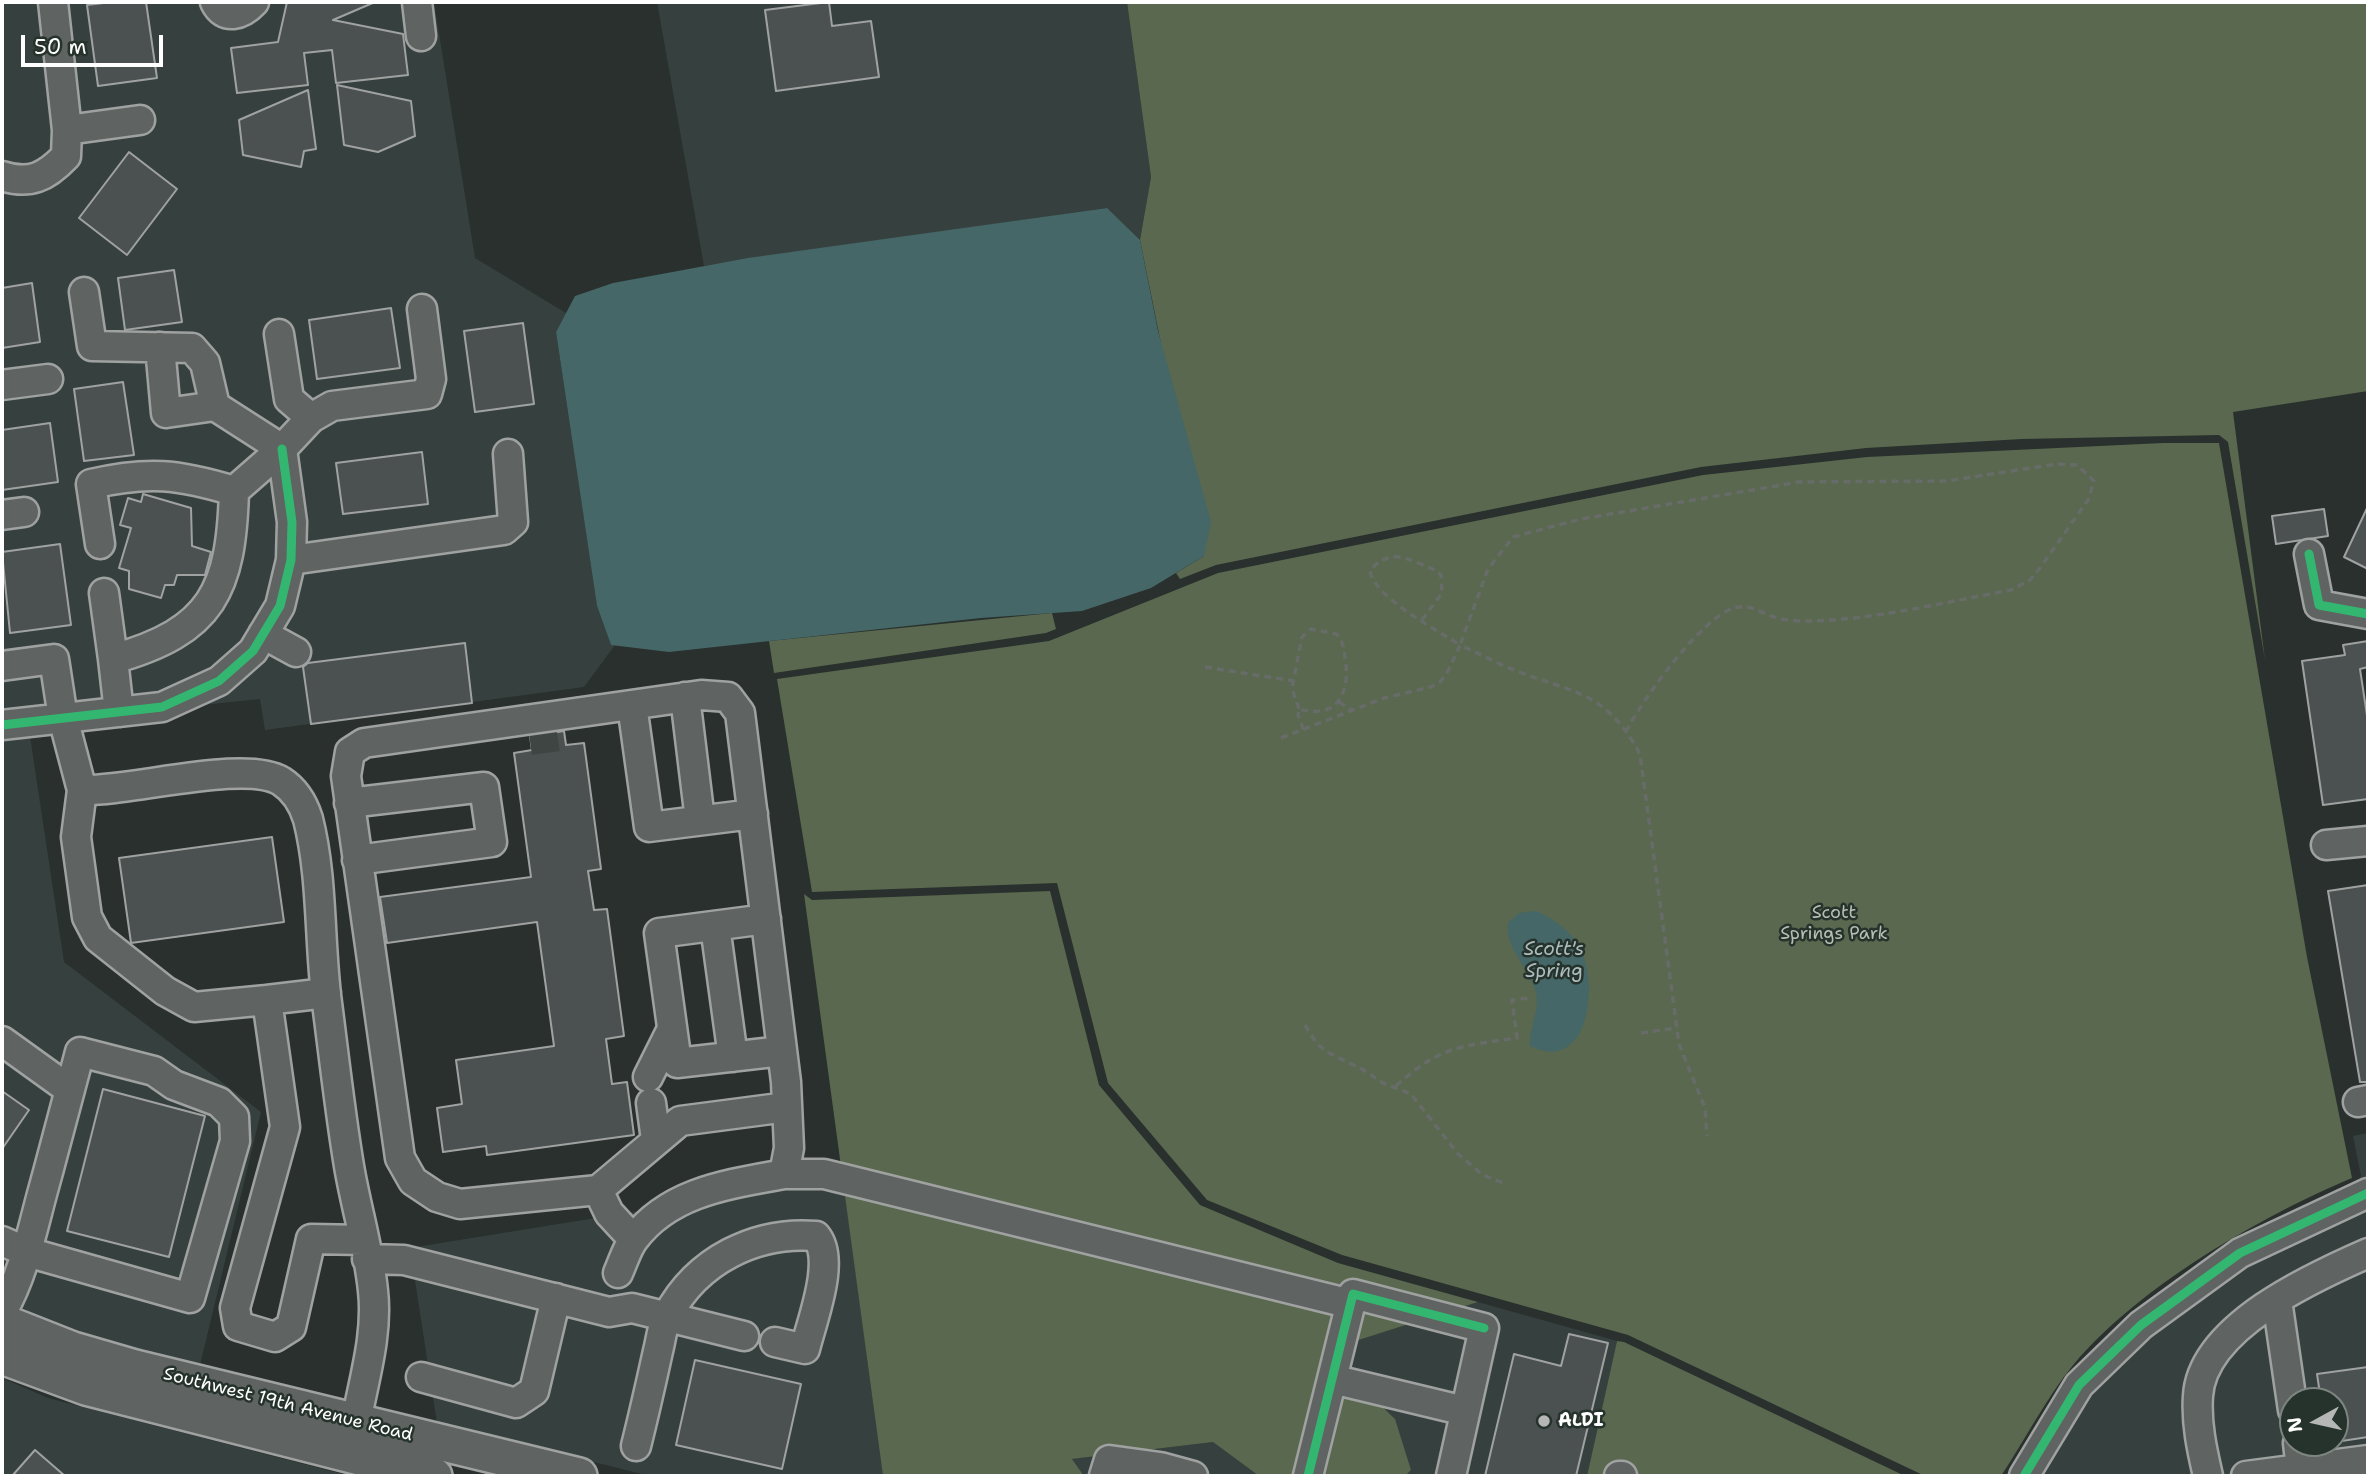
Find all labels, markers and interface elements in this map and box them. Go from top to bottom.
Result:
scale bar [24,21,166,65]
text: 50 m [34,33,87,61]
park label: Scott Springs Park [1780,902,1888,944]
water label: Scott's Spring [1524,939,1584,983]
street label: Southwest 19th Avenue Road [161,1364,415,1446]
north arrow [2279,1387,2349,1457]
place label: ALDI [1558,1410,1604,1432]
marker: ALDI [1536,1413,1552,1429]
text: N [2281,1416,2308,1434]

